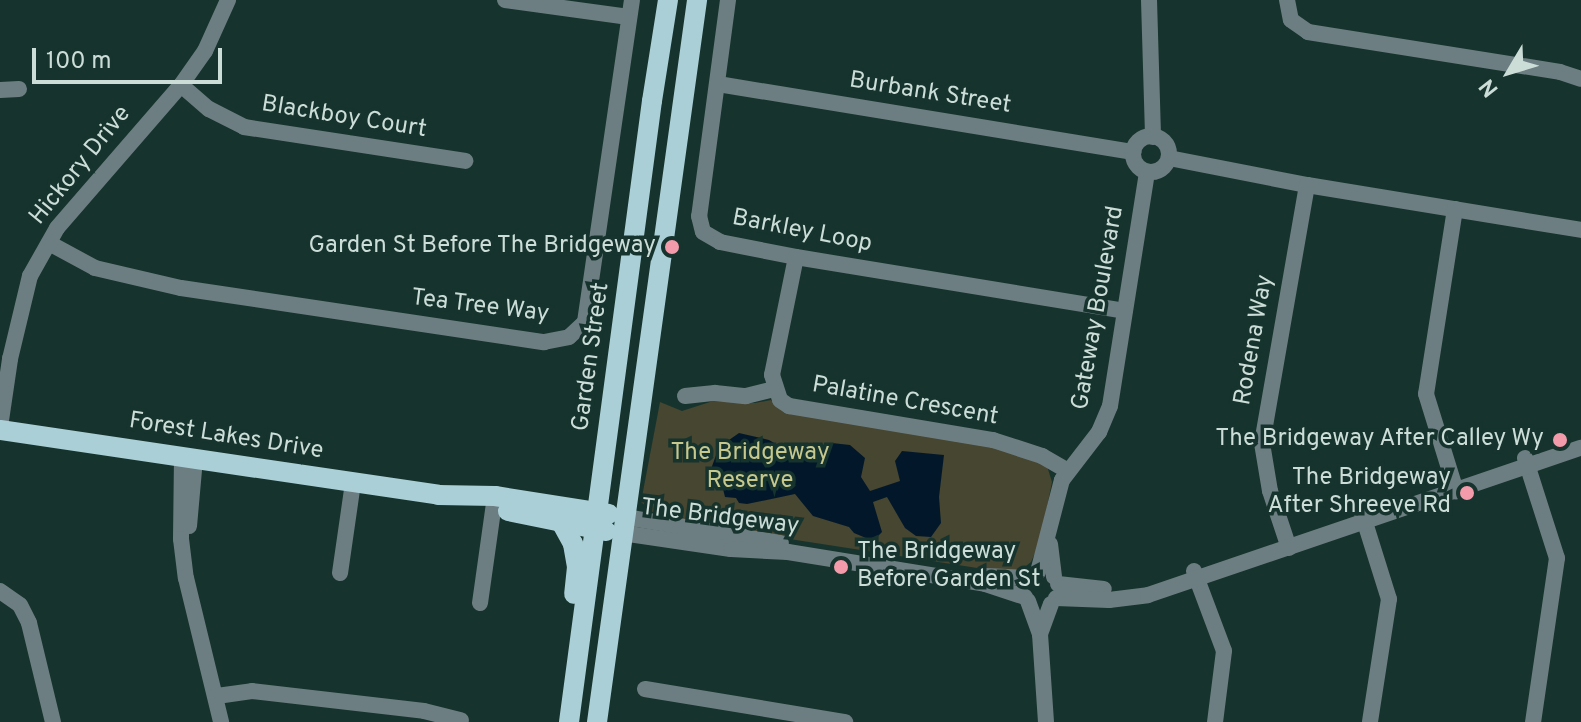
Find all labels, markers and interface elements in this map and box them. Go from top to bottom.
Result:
scale bar [36,32,226,82]
north arrow [1469,32,1549,112]
text: 100 m [46,47,112,77]
street label: Burbank Street [847,67,1013,121]
text: N [1474,73,1505,102]
street label: Blackboy Court [259,91,429,145]
street label: Hickory Drive [24,101,138,231]
street label: Barkley Loop [730,204,874,260]
street label: Gateway Boulevard [1067,204,1131,412]
place label: Garden St Before The Bridgeway [308,233,656,261]
marker: Garden St Before The Bridgeway [663,238,681,256]
street label: Rodena Way [1229,272,1281,408]
street label: Garden Street [567,281,617,433]
street label: Tea Tree Way [409,284,551,330]
street label: Palatine Crescent [810,371,1000,433]
street label: Forest Lakes Drive [127,407,325,467]
place label: The Bridgeway After Calley Wy [1214,426,1544,454]
marker: The Bridgeway After Calley Wy [1551,431,1569,449]
park label: The Bridgeway Reserve [670,440,830,496]
place label: The Bridgeway After Shreeve Rd [1268,465,1451,521]
marker: The Bridgeway After Shreeve Rd [1458,484,1476,502]
street label: The Bridgeway [639,494,801,542]
place label: The Bridgeway Before Garden St [857,539,1041,595]
marker: The Bridgeway Before Garden St [832,558,850,576]

